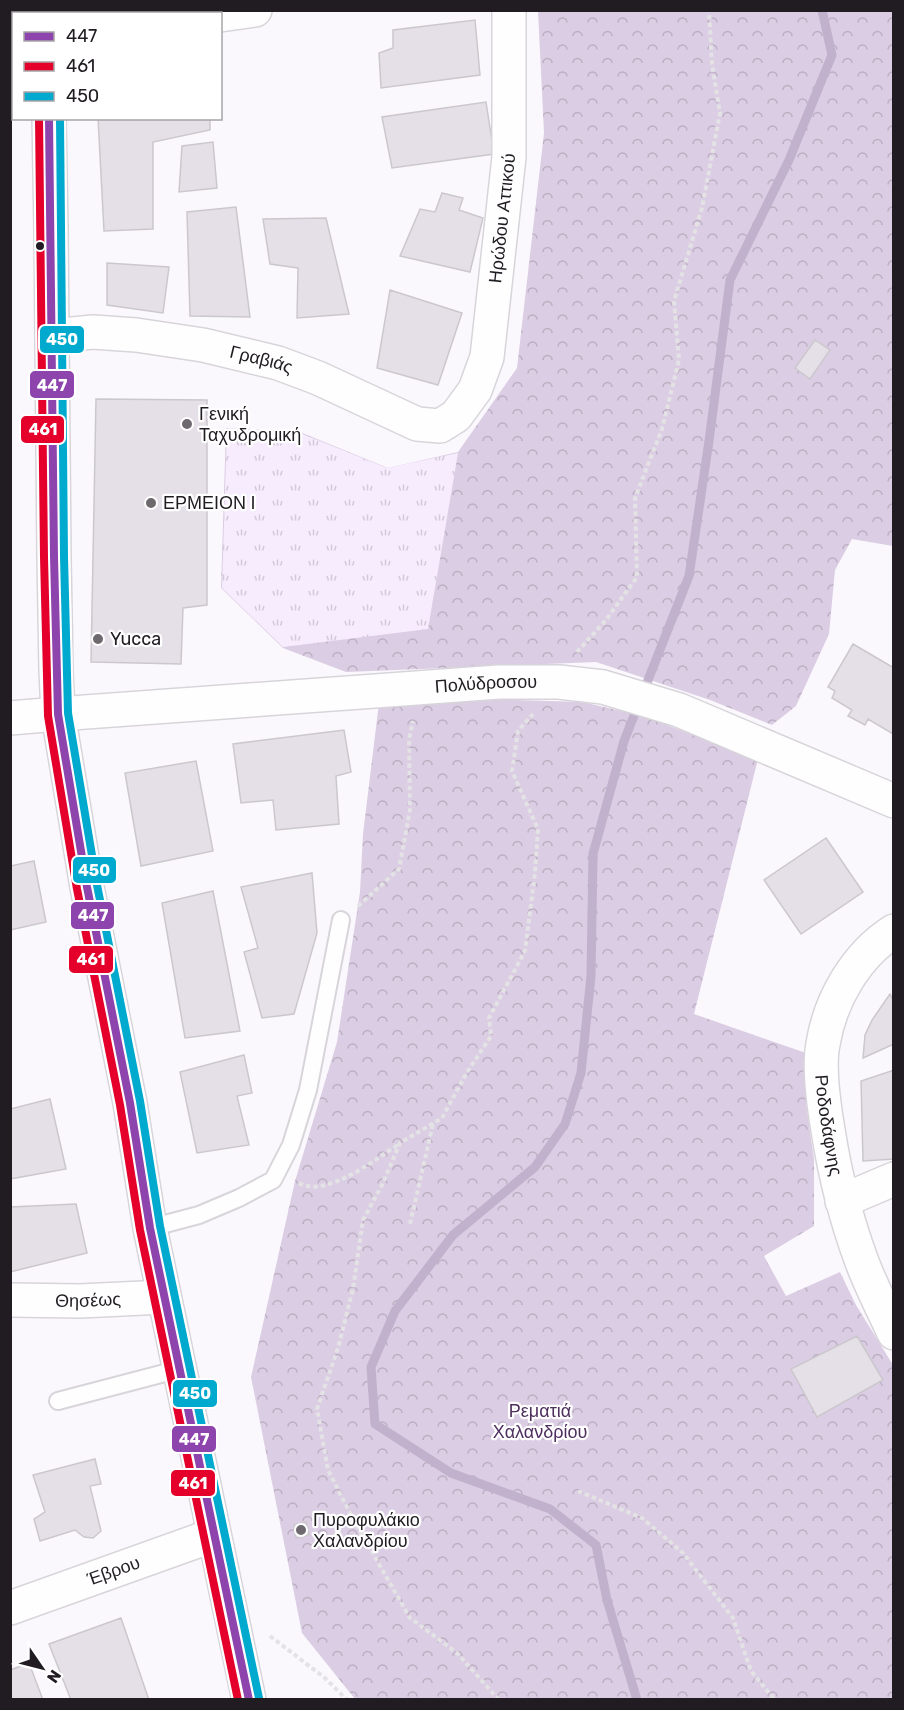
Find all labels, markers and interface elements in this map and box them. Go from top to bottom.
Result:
legend [12,12,222,120]
text: 447 [66,25,97,47]
text: 461 [66,55,95,77]
text: 450 [66,85,99,107]
street label: Ηρώδου Αττικού [484,152,520,284]
unlabelled marker [34,240,46,252]
line badge: 450 [39,325,85,354]
text: 450 [46,330,78,349]
street label: Γραβιάς [228,341,296,379]
line badge: 447 [29,370,75,399]
text: 447 [37,376,67,395]
place label: Γενική Ταχυδρομική [199,403,301,446]
line badge: 461 [20,415,65,444]
marker: Γενική Ταχυδρομική [180,417,194,431]
text: 461 [29,420,57,439]
place label: ΕΡΜΕΙΟΝ Ι [163,492,255,514]
marker: ΕΡΜΕΙΟΝ Ι [144,496,158,510]
place label: Yucca [110,628,161,650]
marker: Yucca [91,632,105,646]
street label: Πολύδροσου [434,671,537,698]
line badge: 450 [72,856,117,884]
text: 450 [78,861,110,880]
line badge: 447 [70,901,115,930]
text: 447 [78,906,108,925]
line badge: 461 [68,945,114,974]
text: 461 [77,950,105,969]
street label: Ροδοδάφνης [810,1074,847,1178]
street label: Θησέως [55,1288,122,1312]
line badge: 450 [172,1379,218,1408]
text: 450 [179,1384,211,1403]
park label: Ρεματιά Χαλανδρίου [493,1400,587,1443]
line badge: 447 [171,1425,217,1453]
text: 447 [179,1430,209,1449]
line badge: 461 [170,1469,216,1497]
text: 461 [179,1474,207,1493]
place label: Πυροφυλάκιο Χαλανδρίου [313,1509,420,1552]
marker: Πυροφυλάκιο Χαλανδρίου [294,1523,308,1537]
street label: Έβρου [83,1551,143,1591]
north arrow [12,1638,72,1698]
text: N [43,1666,65,1686]

